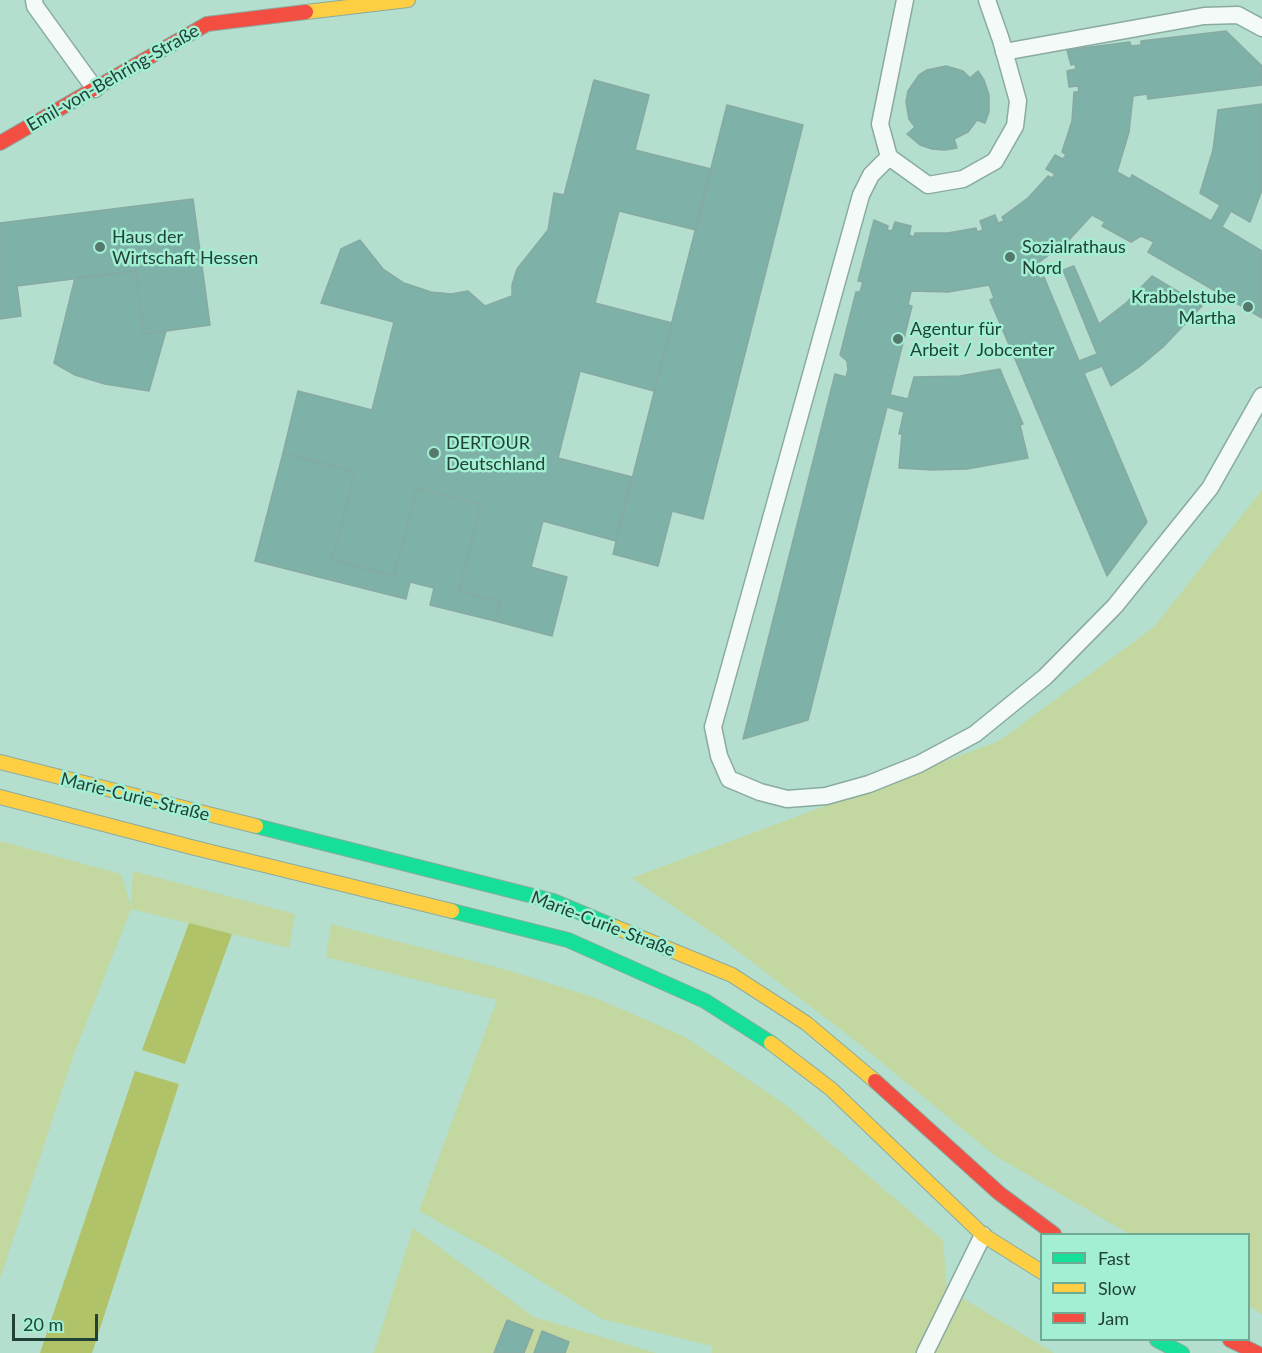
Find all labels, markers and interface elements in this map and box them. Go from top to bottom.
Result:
street label: Emil-von-Behring-Straße [23,20,203,136]
place label: Haus der Wirtschaft Hessen [112,226,258,268]
place label: Sozialrathaus Nord [1022,236,1126,278]
marker: Haus der Wirtschaft Hessen [93,240,107,254]
marker: Sozialrathaus Nord [1003,250,1017,264]
place label: Krabbelstube Martha [1131,286,1236,328]
marker: Krabbelstube Martha [1241,300,1255,314]
place label: Agentur für Arbeit / Jobcenter [910,318,1054,360]
marker: Agentur für Arbeit / Jobcenter [891,332,905,346]
place label: DERTOUR Deutschland [446,432,545,474]
marker: DERTOUR Deutschland [427,446,441,460]
street label: Marie-Curie-Straße [58,768,212,826]
street label: Marie-Curie-Straße [528,887,678,961]
legend [1040,1233,1250,1341]
text: Fast [1098,1247,1130,1269]
text: Slow [1098,1277,1136,1299]
scale bar [15,1302,100,1340]
text: Jam [1098,1307,1129,1329]
text: 20 m [23,1313,63,1335]

